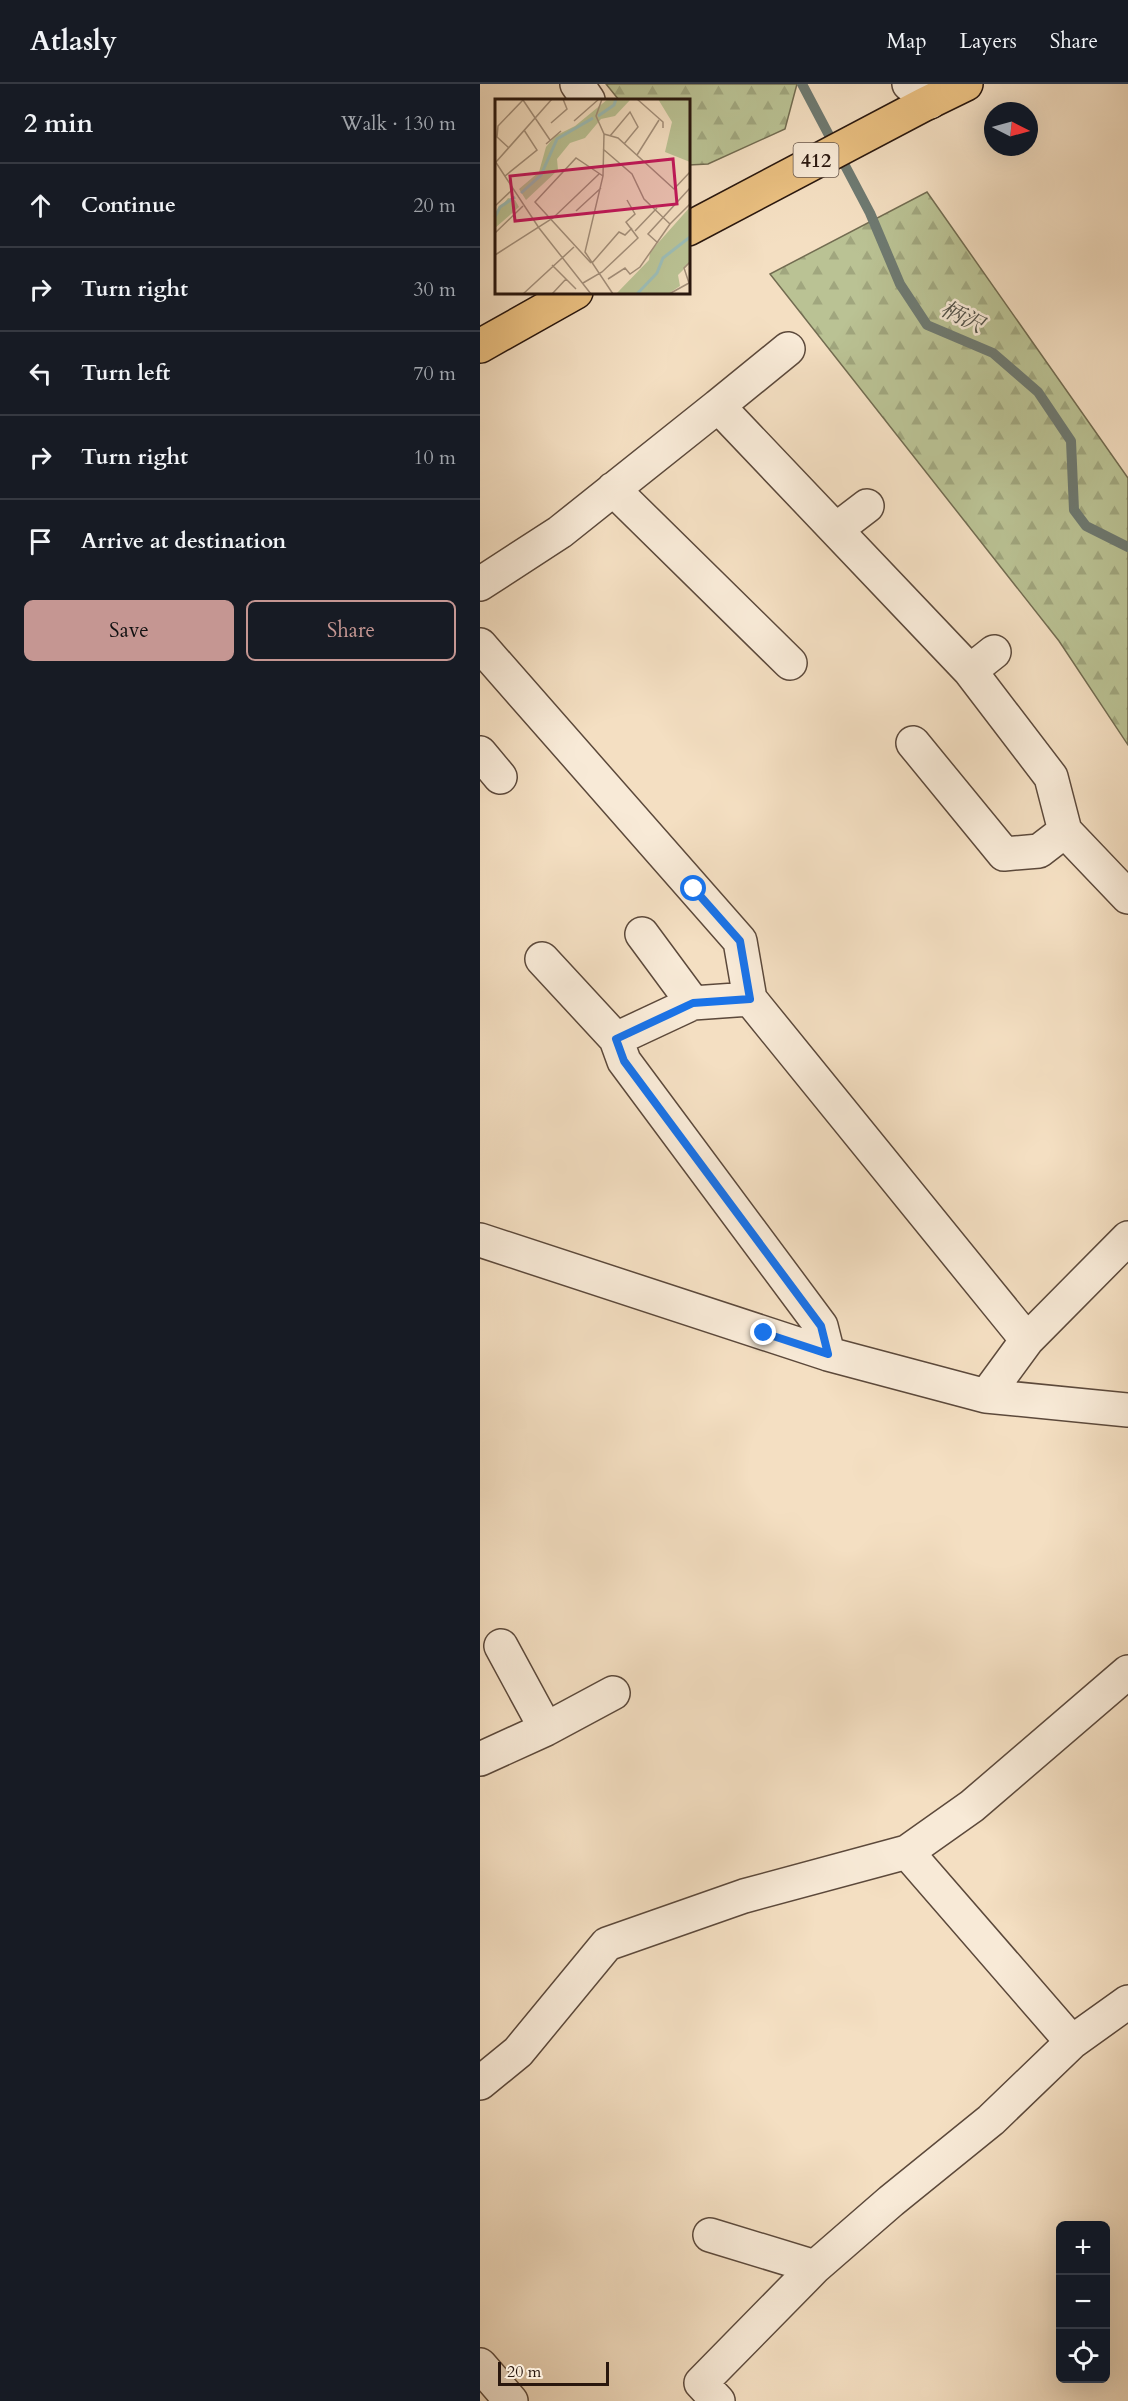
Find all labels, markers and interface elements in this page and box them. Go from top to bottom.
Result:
text: Atlasly [30,22,117,60]
text: Map [887,27,927,56]
text: Layers [960,27,1017,56]
text: Share [1050,27,1098,56]
inset map [495,99,690,294]
north arrow [984,102,1038,156]
text: 2 min [24,106,93,141]
text: Walk · 130 m [341,110,456,137]
road number: 412 [794,143,838,177]
icon: ahead [24,189,57,222]
text: Continue [81,190,176,220]
text: 20 m [413,192,456,219]
icon: right [24,273,57,306]
text: Turn right [81,274,188,304]
text: 30 m [413,276,456,303]
water label: 柄沢 [936,294,991,341]
icon: left [24,357,57,390]
text: Turn left [81,358,170,388]
text: 70 m [413,360,456,387]
icon: right [24,441,57,474]
text: Turn right [81,442,188,472]
text: 10 m [413,444,456,471]
icon: arrive [24,525,57,558]
text: Arrive at destination [81,526,286,556]
button: Save [24,600,234,661]
button: Share [246,600,456,661]
route start [680,875,706,901]
route end [750,1319,776,1345]
map controls [1056,2221,1110,2383]
button: + [1056,2221,1110,2275]
button: − [1056,2275,1110,2329]
button: locate [1056,2329,1110,2383]
scale bar [498,2359,609,2386]
text: 20 m [507,2361,541,2383]

